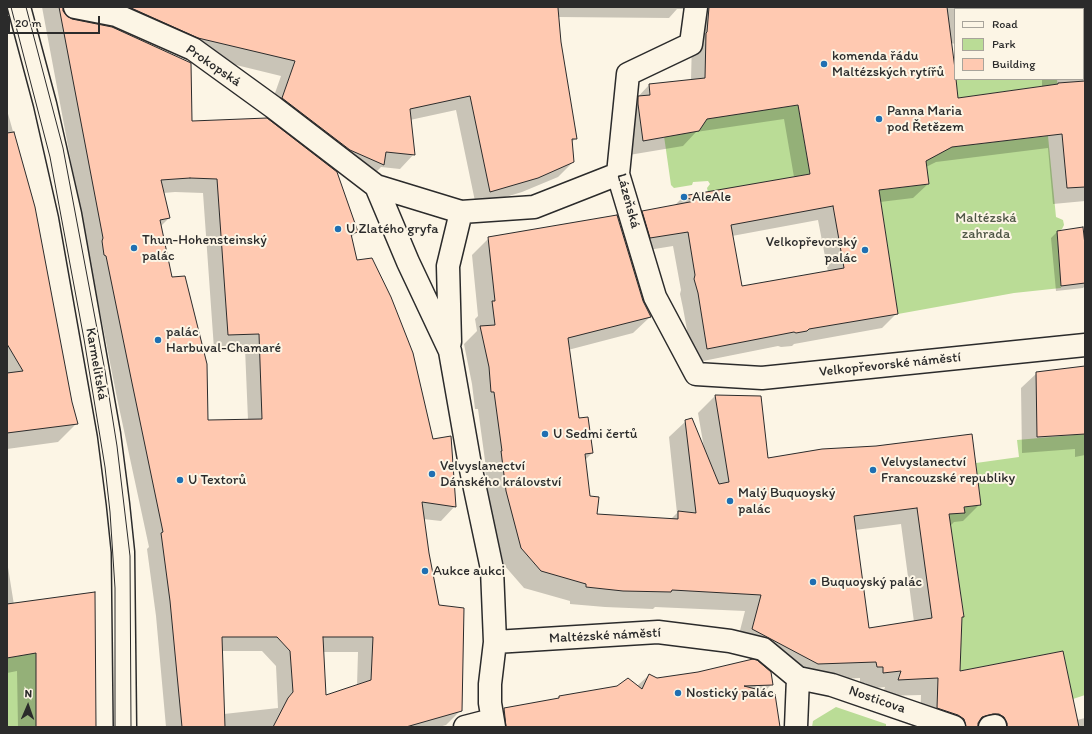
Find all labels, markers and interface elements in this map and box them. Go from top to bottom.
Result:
scale bar [10,8,102,34]
legend [954,8,1084,80]
text: 20 m [15,16,42,30]
text: Road [992,17,1018,31]
text: Park [992,37,1016,51]
street label: Prokopská [182,41,244,91]
place label: komenda řádu Maltézských rytířů [832,48,944,80]
text: Building [992,57,1035,71]
marker: komenda řádu Maltézských rytířů [819,59,829,69]
place label: Panna Maria pod Řetězem [887,103,964,136]
marker: Panna Maria pod Řetězem [874,114,884,124]
street label: Lázeňská [613,172,643,230]
place label: AleAle [692,189,731,205]
marker: AleAle [679,192,689,202]
park label: Maltézská zahrada [955,210,1017,242]
place label: U Zlatého gryfa [346,221,439,237]
marker: U Zlatého gryfa [333,224,343,234]
place label: Thun-Hohensteinský palác [142,232,267,264]
place label: Velkopřevorský palác [766,234,857,266]
marker: Thun-Hohensteinský palác [129,243,139,253]
marker: Velkopřevorský palác [860,245,870,255]
place label: palác Harbuval-Chamaré [166,324,281,356]
street label: Karmelitská [81,326,111,402]
marker: palác Harbuval-Chamaré [153,335,163,345]
street label: Velkopřevorské náměstí [818,349,962,381]
place label: U Sedmi čertů [553,426,637,442]
marker: U Sedmi čertů [540,429,550,439]
place label: Velvyslanectví Francouzské republiky [881,454,1015,486]
place label: Velvyslanectví Dánského království [440,458,561,490]
marker: Velvyslanectví Francouzské republiky [868,465,878,475]
marker: Velvyslanectví Dánského království [427,469,437,479]
place label: U Textorů [188,472,246,488]
marker: U Textorů [175,475,185,485]
place label: Malý Buquoyský palác [738,485,835,518]
marker: Malý Buquoyský palác [725,496,735,506]
place label: Aukce aukci [433,563,505,579]
marker: Aukce aukci [420,566,430,576]
place label: Buquoyský palác [821,574,922,590]
marker: Buquoyský palác [808,577,818,587]
street label: Maltézské náměstí [549,625,661,647]
street label: Nosticova [846,682,908,718]
place label: Nostický palác [686,685,774,701]
north arrow [8,686,48,726]
text: N [24,687,32,700]
marker: Nostický palác [673,688,683,698]

